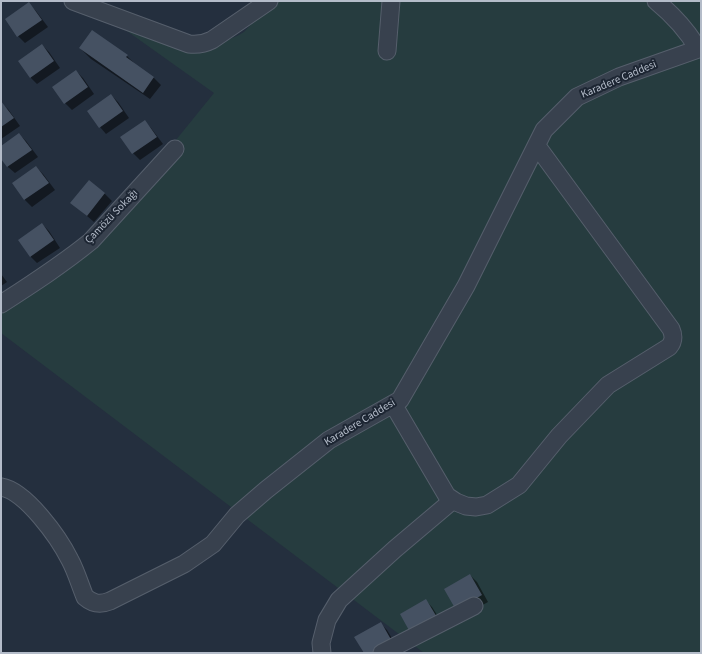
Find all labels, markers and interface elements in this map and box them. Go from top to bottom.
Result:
street label: Karadere Caddesi [579,58,659,102]
street label: Çamözü Sokağı [83,187,141,247]
street label: Karadere Caddesi [322,397,398,449]

